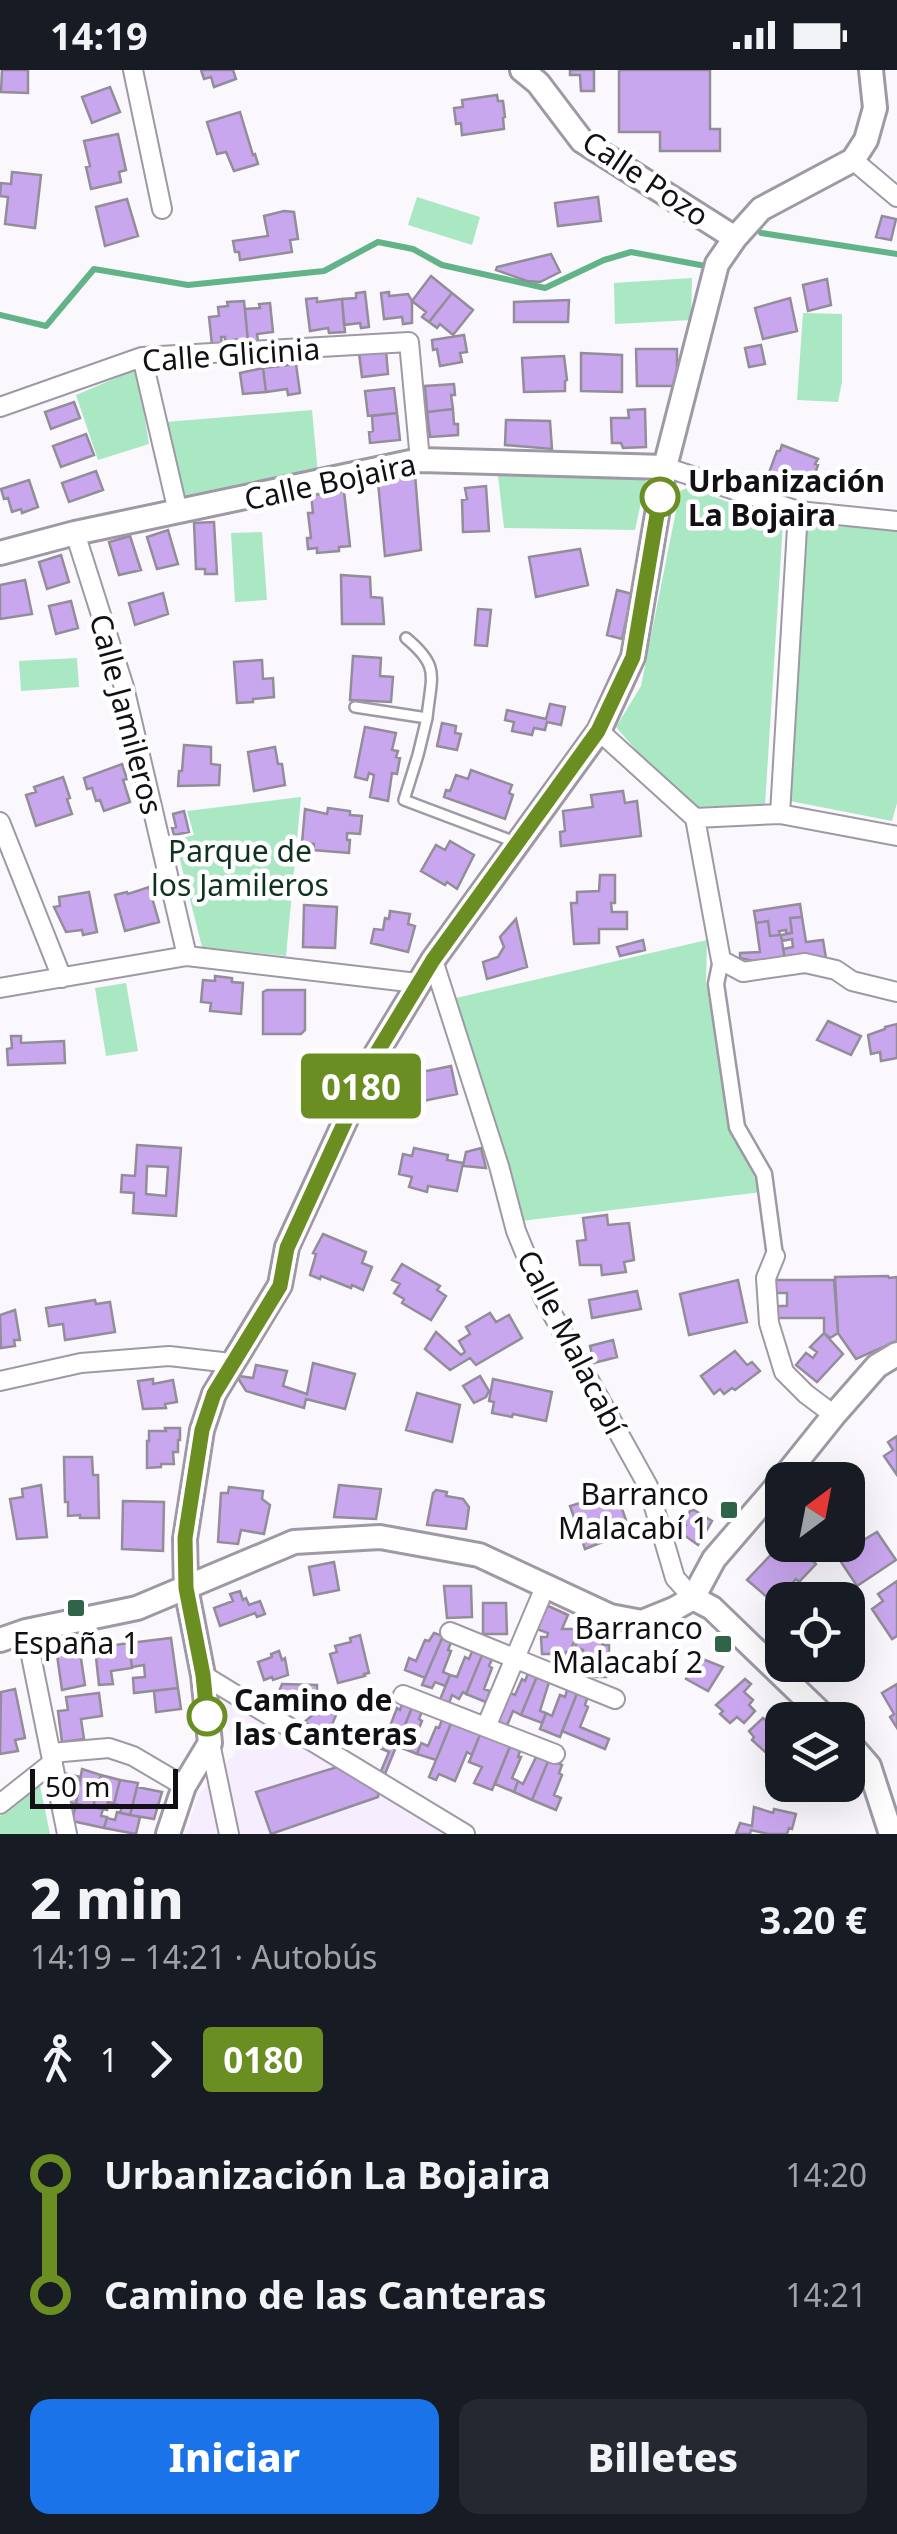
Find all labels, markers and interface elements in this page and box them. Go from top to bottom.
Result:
text: 14:19 [50,9,148,61]
street label: Calle Pozo [575,121,717,235]
street label: Calle Glicinia [141,327,321,381]
street label: Calle Bojaira [240,443,420,519]
place label: Urbanización La Bojaira [688,460,885,535]
marker: Urbanización La Bojaira [641,478,679,516]
street label: Calle Jamileros [81,609,173,819]
park label: Parque de los Jamileros [151,830,329,905]
line badge: 0180 [291,1054,431,1118]
text: 0180 [321,1063,401,1110]
street label: Calle Malacabí [508,1243,637,1442]
north arrow [765,1462,865,1562]
map controls [765,1462,865,1802]
place label: Barranco Malacabí 1 [558,1473,709,1548]
marker: Barranco Malacabí 1 [718,1499,740,1521]
button: locate [765,1582,865,1682]
marker: España 1 [65,1597,87,1619]
place label: Barranco Malacabí 2 [552,1607,703,1682]
place label: España 1 [13,1622,139,1663]
marker: Barranco Malacabí 2 [712,1633,734,1655]
place label: Camino de las Canteras [234,1679,417,1754]
marker: Camino de las Canteras [188,1697,226,1735]
button: layers [765,1702,865,1802]
scale bar [30,1764,178,1808]
text: 50 m [45,1767,111,1805]
text: 2 min [30,1860,184,1935]
text: 3.20 € [759,1893,867,1945]
text: 14:19 – 14:21 · Autobús [30,1935,377,1978]
icon: walk [30,2032,85,2087]
icon: forward [133,2032,188,2087]
text: 0180 [223,2036,303,2083]
text: 1 [100,2038,118,2081]
text: Urbanización La Bojaira [104,2148,551,2200]
text: 14:20 [785,2153,867,2196]
text: Camino de las Canteras [104,2268,547,2320]
text: 14:21 [785,2273,867,2316]
button: Iniciar [30,2399,439,2514]
button: Billetes [459,2399,867,2514]

